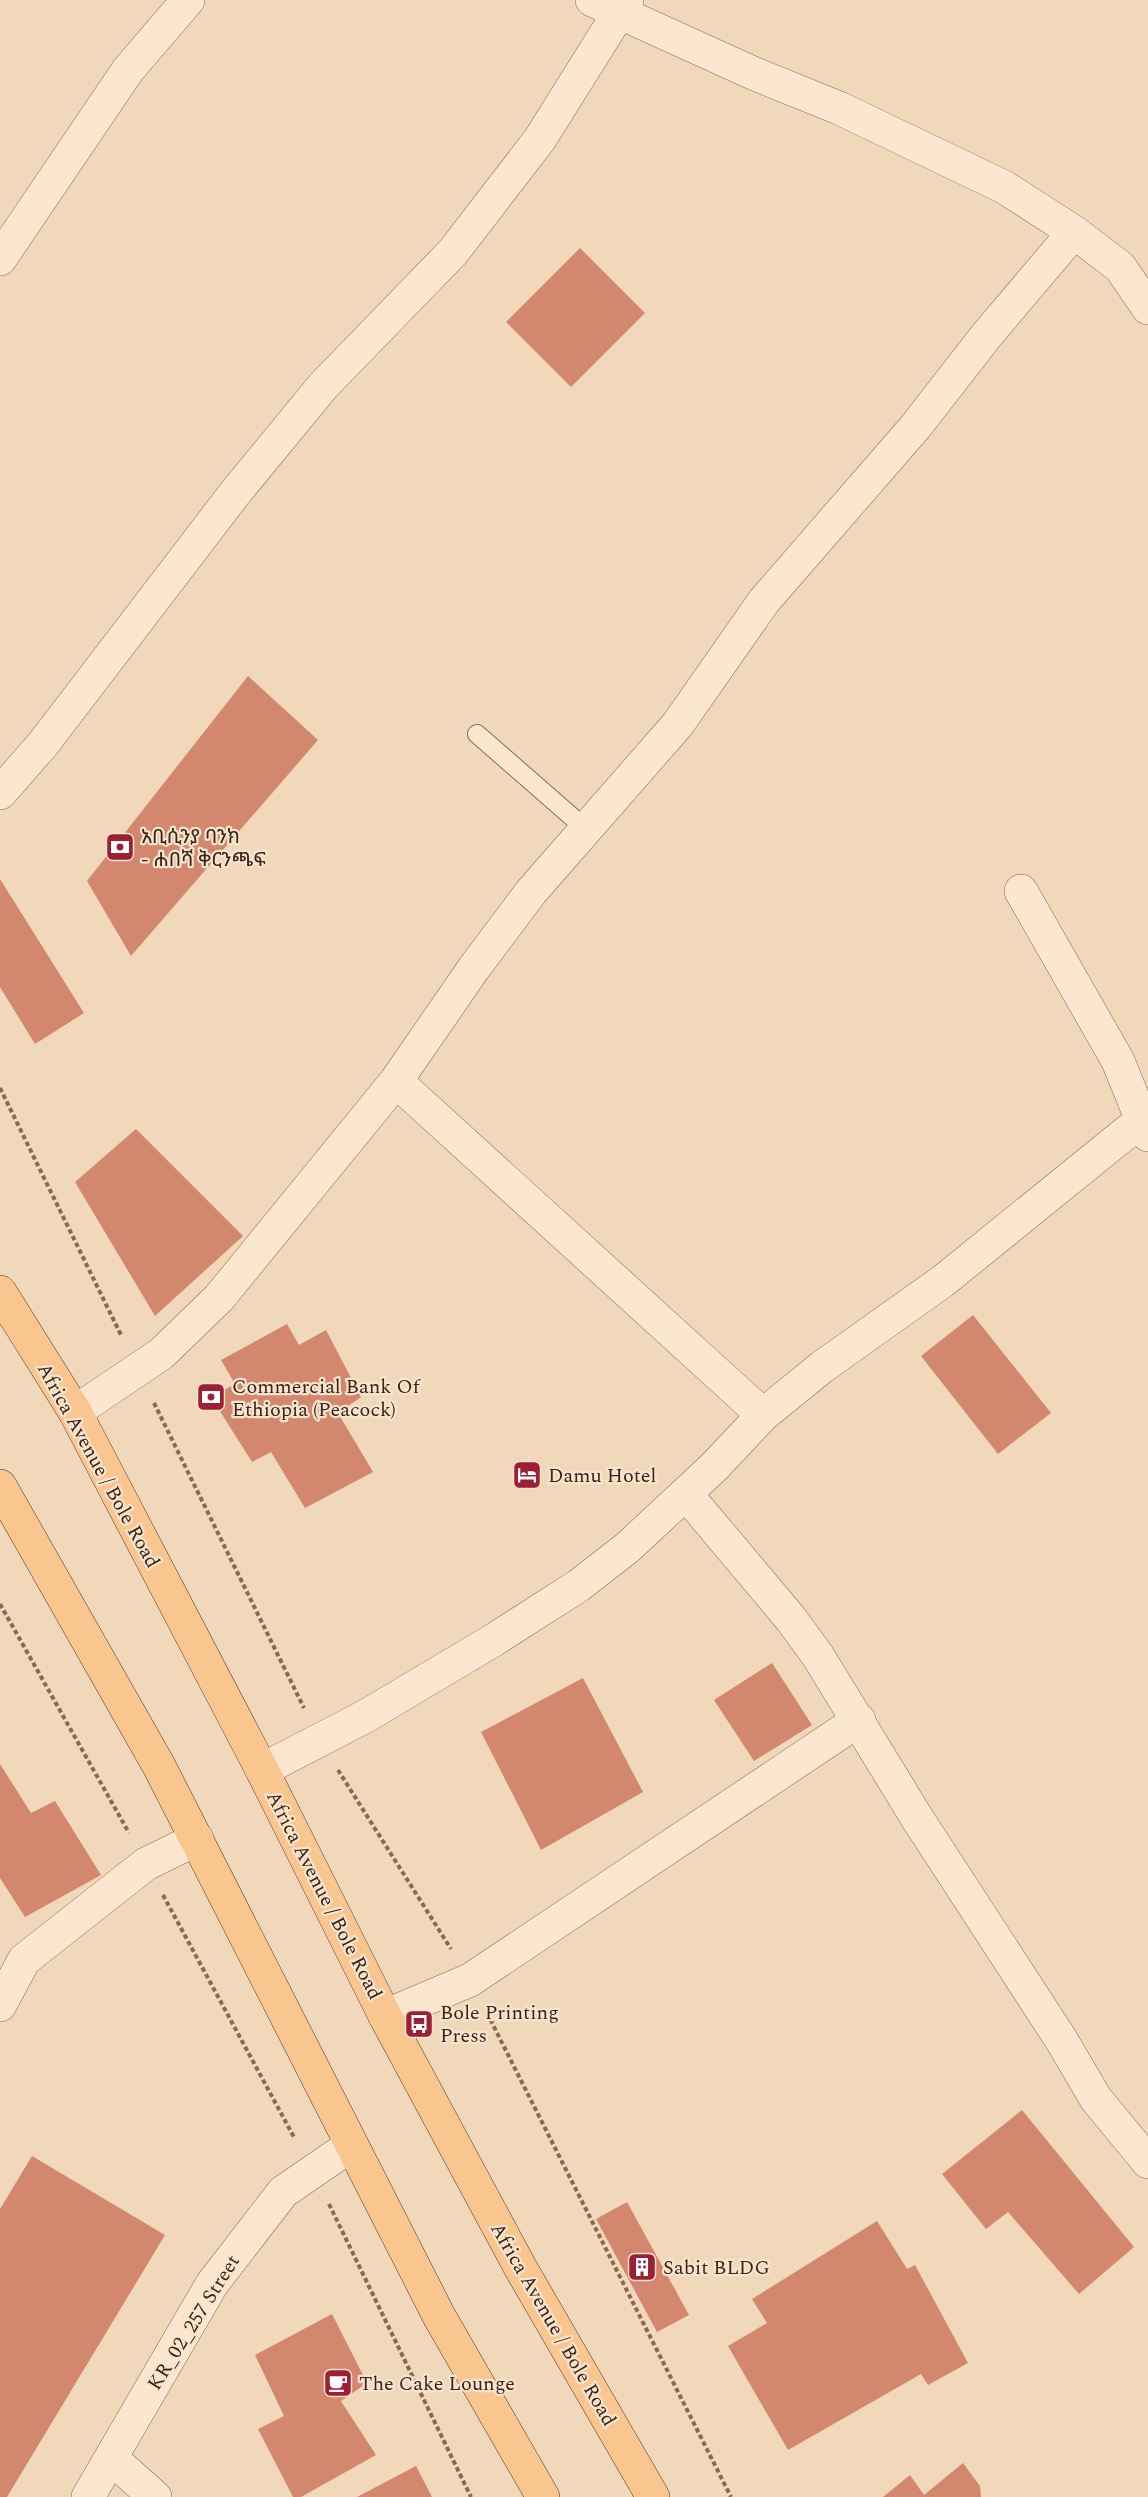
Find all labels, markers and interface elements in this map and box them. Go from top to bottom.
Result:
place label: አቢሲንያ ባንክ - ሐበሻ ቅርንጫፍ [141,822,266,875]
bank icon: አቢሲንያ ባንክ - ሐበሻ ቅርንጫፍ [104,831,136,863]
street label: Africa Avenue / Bole Road [29,1357,167,1574]
place label: Commercial Bank Of Ethiopia (Peacock) [232,1372,422,1425]
bank icon: Commercial Bank Of Ethiopia (Peacock) [195,1381,227,1413]
hotel icon: Damu Hotel [511,1459,543,1491]
place label: Damu Hotel [548,1461,656,1491]
street label: Africa Avenue / Bole Road [258,1786,390,2005]
place label: Bole Printing Press [440,1998,559,2051]
bus stop icon: Bole Printing Press [403,2008,435,2040]
street label: Africa Avenue / Bole Road [482,2217,624,2432]
street label: KR_02_257 Street [140,2249,248,2396]
building icon: Sabit BLDG [626,2251,658,2283]
place label: Sabit BLDG [663,2253,770,2283]
cafe icon: The Cake Lounge [322,2367,354,2399]
place label: The Cake Lounge [359,2369,515,2399]

